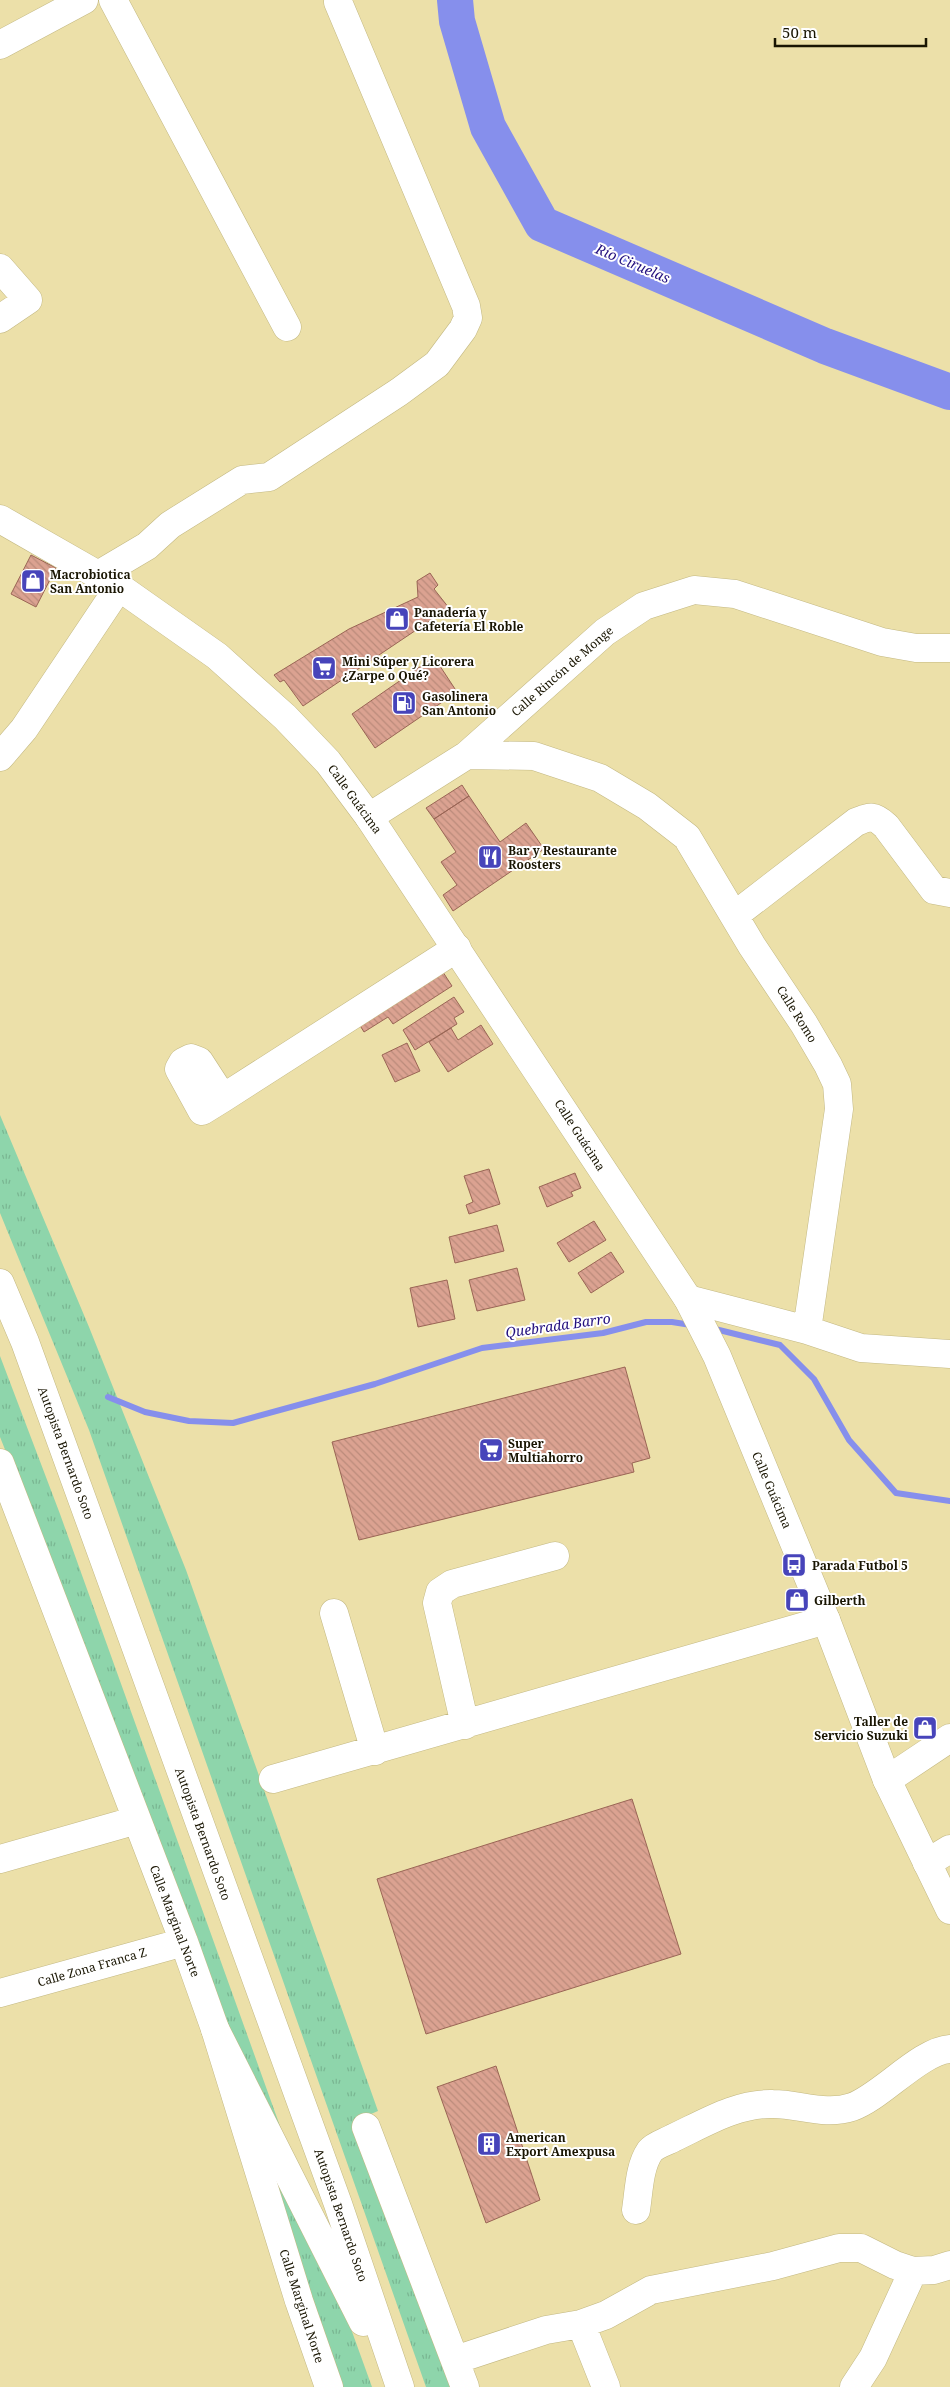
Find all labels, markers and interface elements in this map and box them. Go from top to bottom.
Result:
scale bar [775,15,926,47]
text: 50 m [782,22,817,42]
water label: Río Ciruelas [592,238,674,287]
place label: Macrobiotica San Antonio [50,566,131,597]
shop icon: Macrobiotica San Antonio [20,568,46,594]
place label: Panadería y Cafetería El Roble [414,604,524,635]
shop icon: Panadería y Cafetería El Roble [384,606,410,632]
street label: Calle Rincón de Monge [507,622,617,720]
place label: Mini Súper y Licorera ¿Zarpe o Qué? [342,653,474,684]
supermarket icon: Mini Súper y Licorera ¿Zarpe o Qué? [311,655,337,681]
place label: Gasolinera San Antonio [422,688,496,719]
fuel station icon: Gasolinera San Antonio [391,690,417,716]
street label: Calle Guácima [324,761,386,837]
place label: Bar y Restaurante Roosters [508,842,617,873]
restaurant icon: Bar y Restaurante Roosters [477,844,503,870]
street label: Calle Romo [773,982,821,1046]
street label: Calle Guácima [551,1096,610,1174]
water label: Quebrada Barro [504,1308,612,1342]
street label: Autopista Bernardo Soto [34,1384,98,1522]
place label: Super Multiahorro [508,1435,583,1466]
supermarket icon: Super Multiahorro [478,1437,504,1463]
street label: Calle Guácima [748,1449,796,1531]
bus stop icon: Parada Futbol 5 [781,1552,807,1578]
place label: Parada Futbol 5 [812,1557,908,1574]
shop icon: Gilberth [784,1587,810,1613]
place label: Gilberth [814,1592,865,1609]
place label: Taller de Servicio Suzuki [814,1713,909,1744]
shop icon: Taller de Servicio Suzuki [912,1715,938,1741]
street label: Autopista Bernardo Soto [171,1765,235,1903]
street label: Calle Marginal Norte [146,1863,204,1979]
street label: Calle Zona Franca Z [36,1943,148,1991]
place label: American Export Amexpusa [506,2129,615,2160]
building icon: American Export Amexpusa [476,2131,502,2157]
street label: Autopista Bernardo Soto [310,2146,372,2284]
street label: Calle Marginal Norte [276,2247,328,2365]

